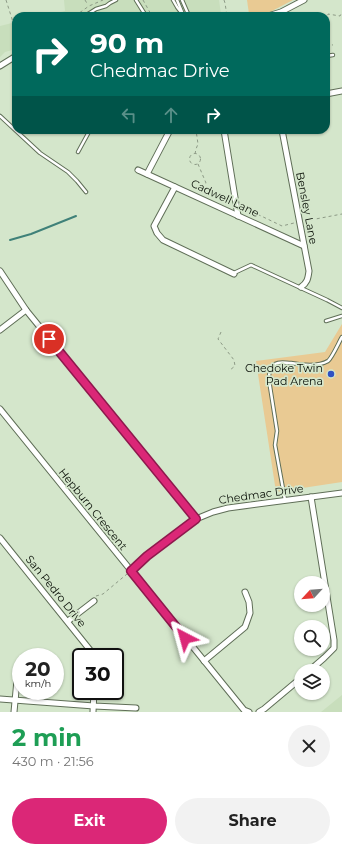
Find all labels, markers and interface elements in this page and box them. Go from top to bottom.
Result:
text: 90 m [90,26,164,60]
icon: right [24,28,76,80]
text: Chedmac Drive [90,60,230,82]
icon: left [118,104,140,126]
icon: ahead [160,104,182,126]
icon: right [202,104,224,126]
street label: Bensley Lane [293,171,321,246]
street label: Cadwell Lane [189,176,262,220]
pin [32,322,66,356]
icon: arrive [38,328,60,350]
place label: Chedoke Twin Pad Arena [245,361,323,388]
marker: Chedoke Twin Pad Arena [326,369,336,379]
street label: Hepburn Crescent [56,465,131,553]
street label: Chedmac Drive [218,481,305,507]
street label: San Pedro Drive [23,552,89,630]
north arrow [294,576,330,612]
map controls [294,576,330,700]
position arrow [164,617,206,659]
button: search [294,620,330,656]
speed limit sign: 30 [72,648,124,700]
text: 20 [25,657,51,681]
button: layers [294,664,330,700]
text: km/h [25,677,51,690]
text: 2 min [12,723,82,752]
button: close [288,725,330,767]
text: 430 m · 21:56 [12,753,94,769]
button: Exit [12,798,167,844]
button: Share [175,798,330,844]

